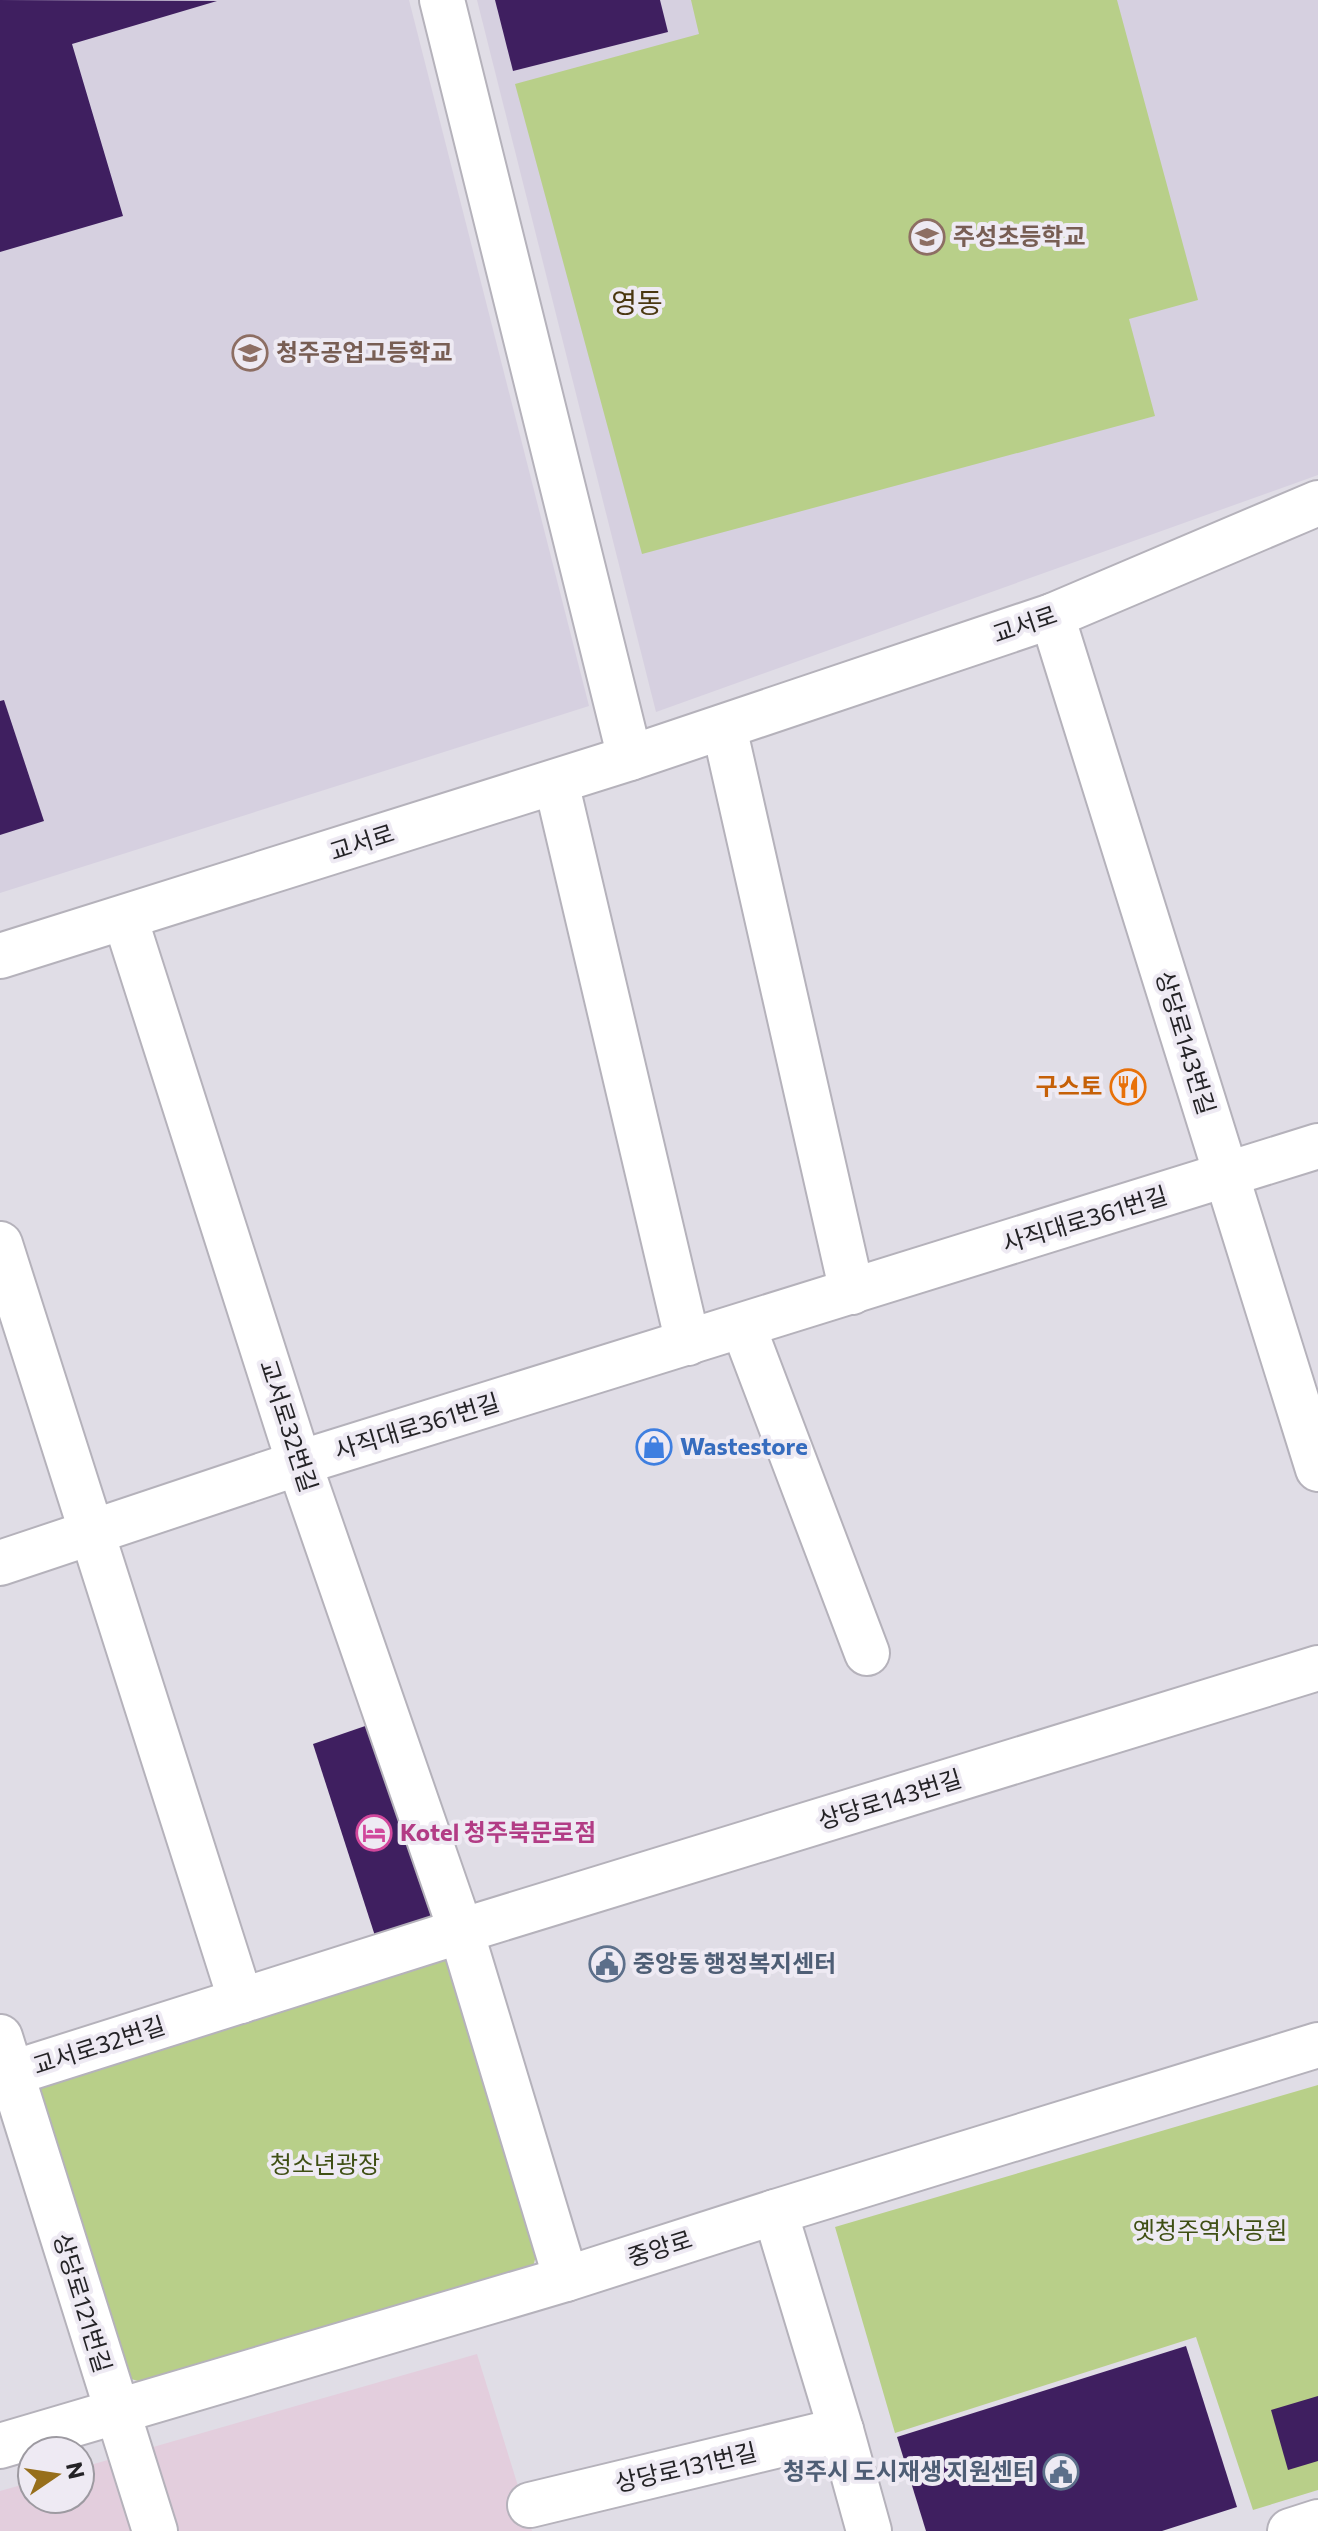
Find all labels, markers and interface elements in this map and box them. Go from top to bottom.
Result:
school or university icon: 주성초등학교 [908,218,946,256]
place label: 주성초등학교 [953,221,1085,250]
district label: 영동 [611,285,663,319]
school or university icon: 청주공업고등학교 [231,334,269,372]
place label: 청주공업고등학교 [276,337,453,366]
street label: 교서로 [988,599,1061,648]
street label: 교서로 [326,818,398,866]
street label: 상당로143번길 [1151,967,1222,1118]
restaurant icon: 구스토 [1109,1068,1147,1106]
place label: 구스토 [1036,1071,1102,1100]
street label: 사직대로361번길 [999,1180,1171,1257]
street label: 교서로32번길 [254,1356,324,1495]
street label: 사직대로361번길 [331,1387,503,1464]
shop icon: Wastestore [635,1428,673,1466]
place label: Wastestore [680,1431,808,1460]
street label: 상당로143번길 [814,1763,965,1834]
hotel icon: Kotel 청주북문로점 [355,1814,393,1852]
place label: Kotel 청주북문로점 [400,1817,596,1846]
public building icon: 중앙동 행정복지센터 [588,1945,626,1983]
place label: 중앙동 행정복지센터 [633,1948,836,1977]
street label: 교서로32번길 [29,2010,168,2080]
park label: 청소년광장 [270,2149,380,2178]
park label: 옛청주역사공원 [1133,2215,1287,2244]
street label: 중앙로 [624,2224,696,2272]
street label: 상당로121번길 [48,2229,118,2376]
north arrow [16,2435,96,2515]
street label: 상당로131번길 [612,2436,759,2497]
public building icon: 청주시 도시재생 지원센터 [1042,2453,1080,2491]
place label: 청주시 도시재생 지원센터 [783,2456,1035,2485]
text: N [61,2459,91,2481]

